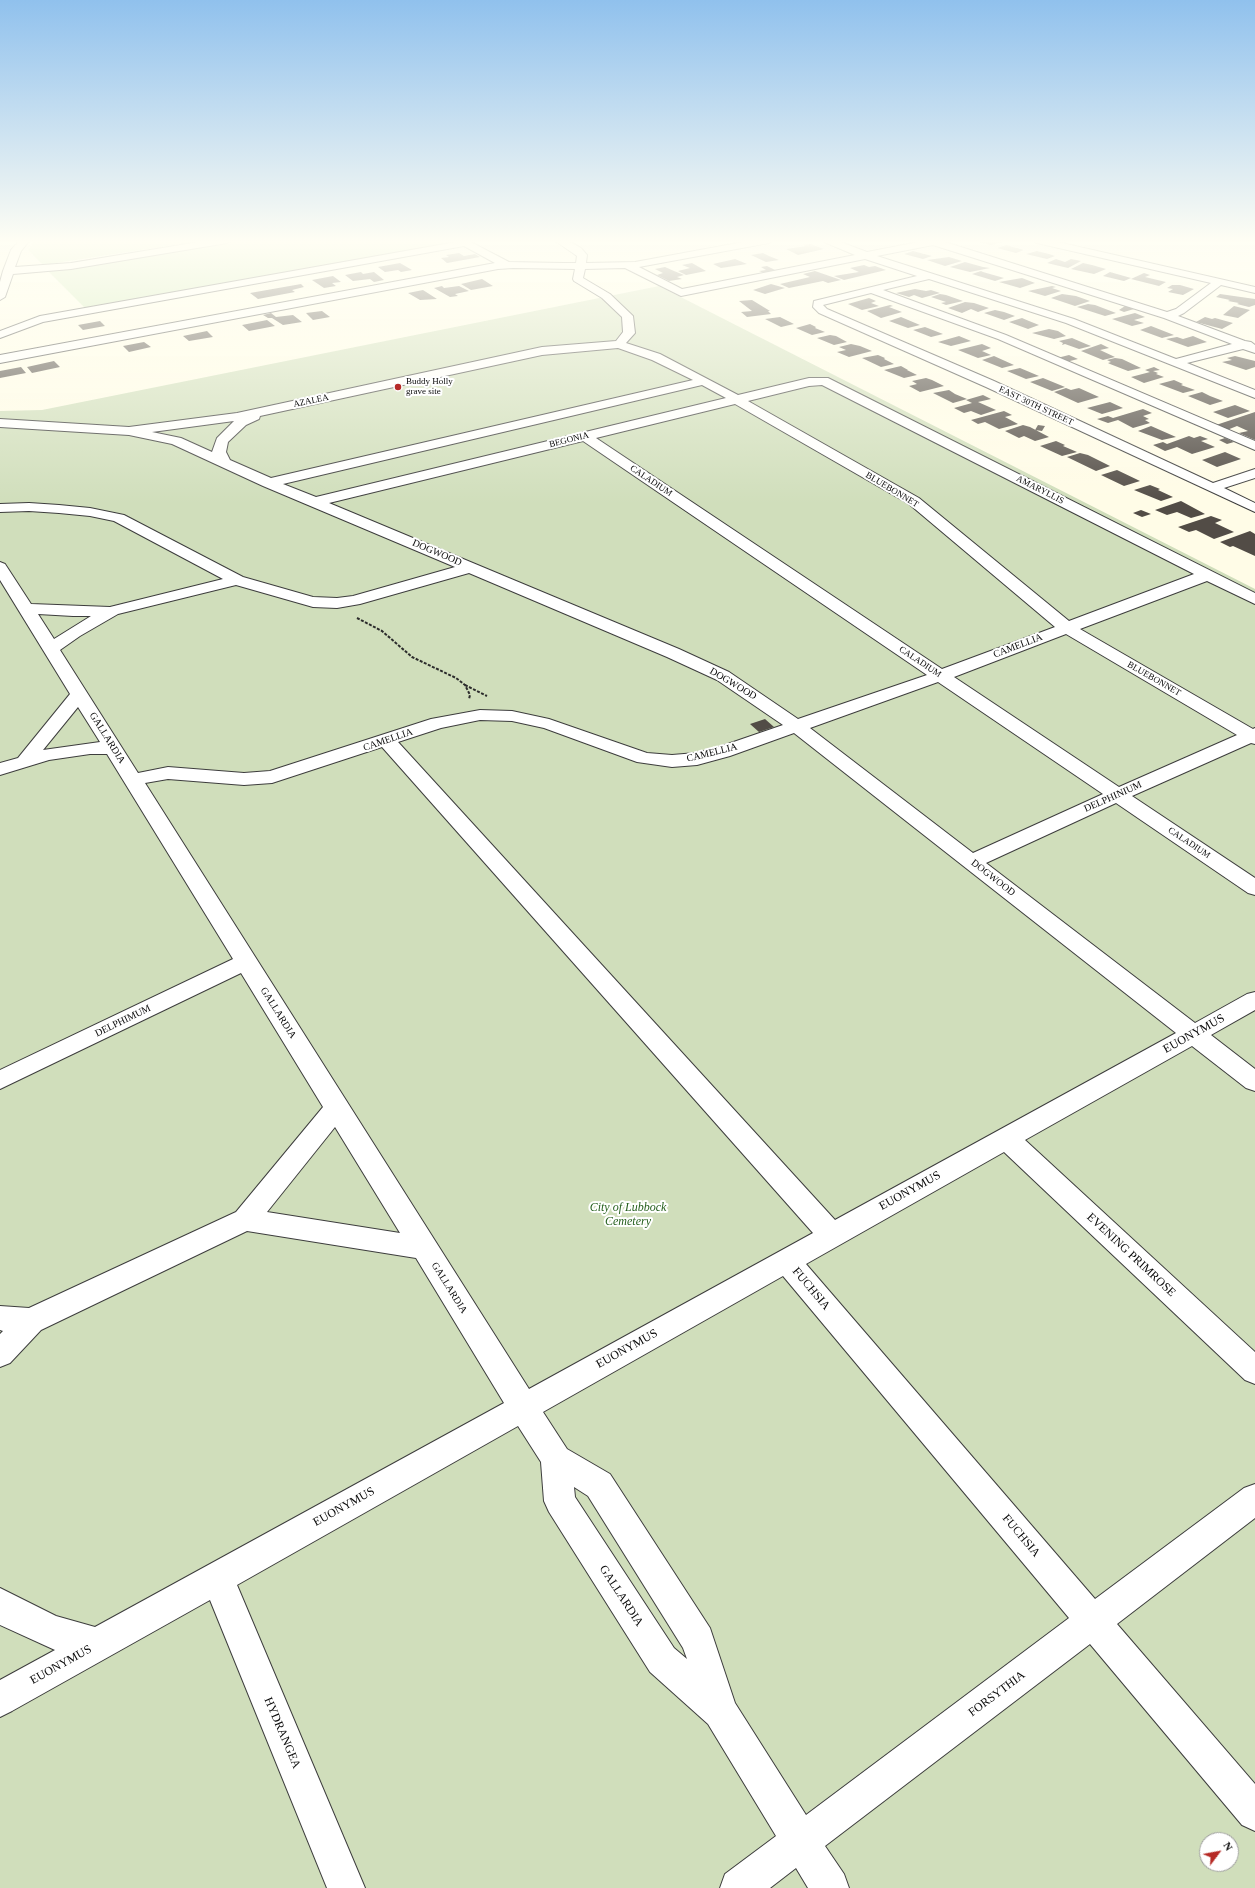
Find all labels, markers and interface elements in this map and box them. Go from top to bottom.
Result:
place label: Buddy Holly grave site [406,377,453,398]
marker: Buddy Holly grave site [393,382,403,392]
street label: EAST 30TH STREET [997,384,1075,428]
street label: AZALEA [292,392,330,410]
street label: BEGONIA [548,430,590,450]
street label: CALADIUM [628,463,674,499]
street label: BLUEBONNET [864,470,920,510]
street label: AMARYLLIS [1014,473,1066,507]
street label: DOGWOOD [410,537,464,569]
street label: CAMELLIA [992,631,1044,661]
street label: CALADIUM [897,644,943,680]
street label: BLUEBONNET [1125,659,1183,699]
street label: DOGWOOD [707,665,759,703]
street label: GALLARDIA [86,710,128,766]
street label: CAMELLIA [362,726,414,754]
street label: CAMELLIA [685,741,739,765]
street label: DELPHINIUM [1082,779,1144,815]
street label: CALADIUM [1166,825,1212,861]
street label: DOGWOOD [969,857,1017,899]
street label: GALLARDIA [257,985,299,1041]
street label: DELPHIMUM [93,1002,153,1040]
street label: EUONYMUS [1161,1011,1227,1057]
street label: EUONYMUS [877,1168,943,1214]
park label: City of Lubbock Cemetery [590,1201,666,1229]
street label: EVENING PRIMROSE [1084,1210,1178,1300]
street label: GALLARDIA [428,1260,470,1316]
street label: FUCHSIA [789,1265,833,1313]
street label: EUONYMUS [594,1326,660,1372]
street label: EUONYMUS [311,1484,377,1530]
street label: FUCHSIA [999,1512,1043,1560]
street label: GALLARDIA [596,1563,646,1629]
street label: EUONYMUS [28,1642,94,1688]
street label: FORSYTHIA [966,1668,1028,1720]
street label: HYDRANGEA [261,1695,303,1771]
north arrow [1199,1832,1239,1872]
text: N [1221,1840,1236,1853]

